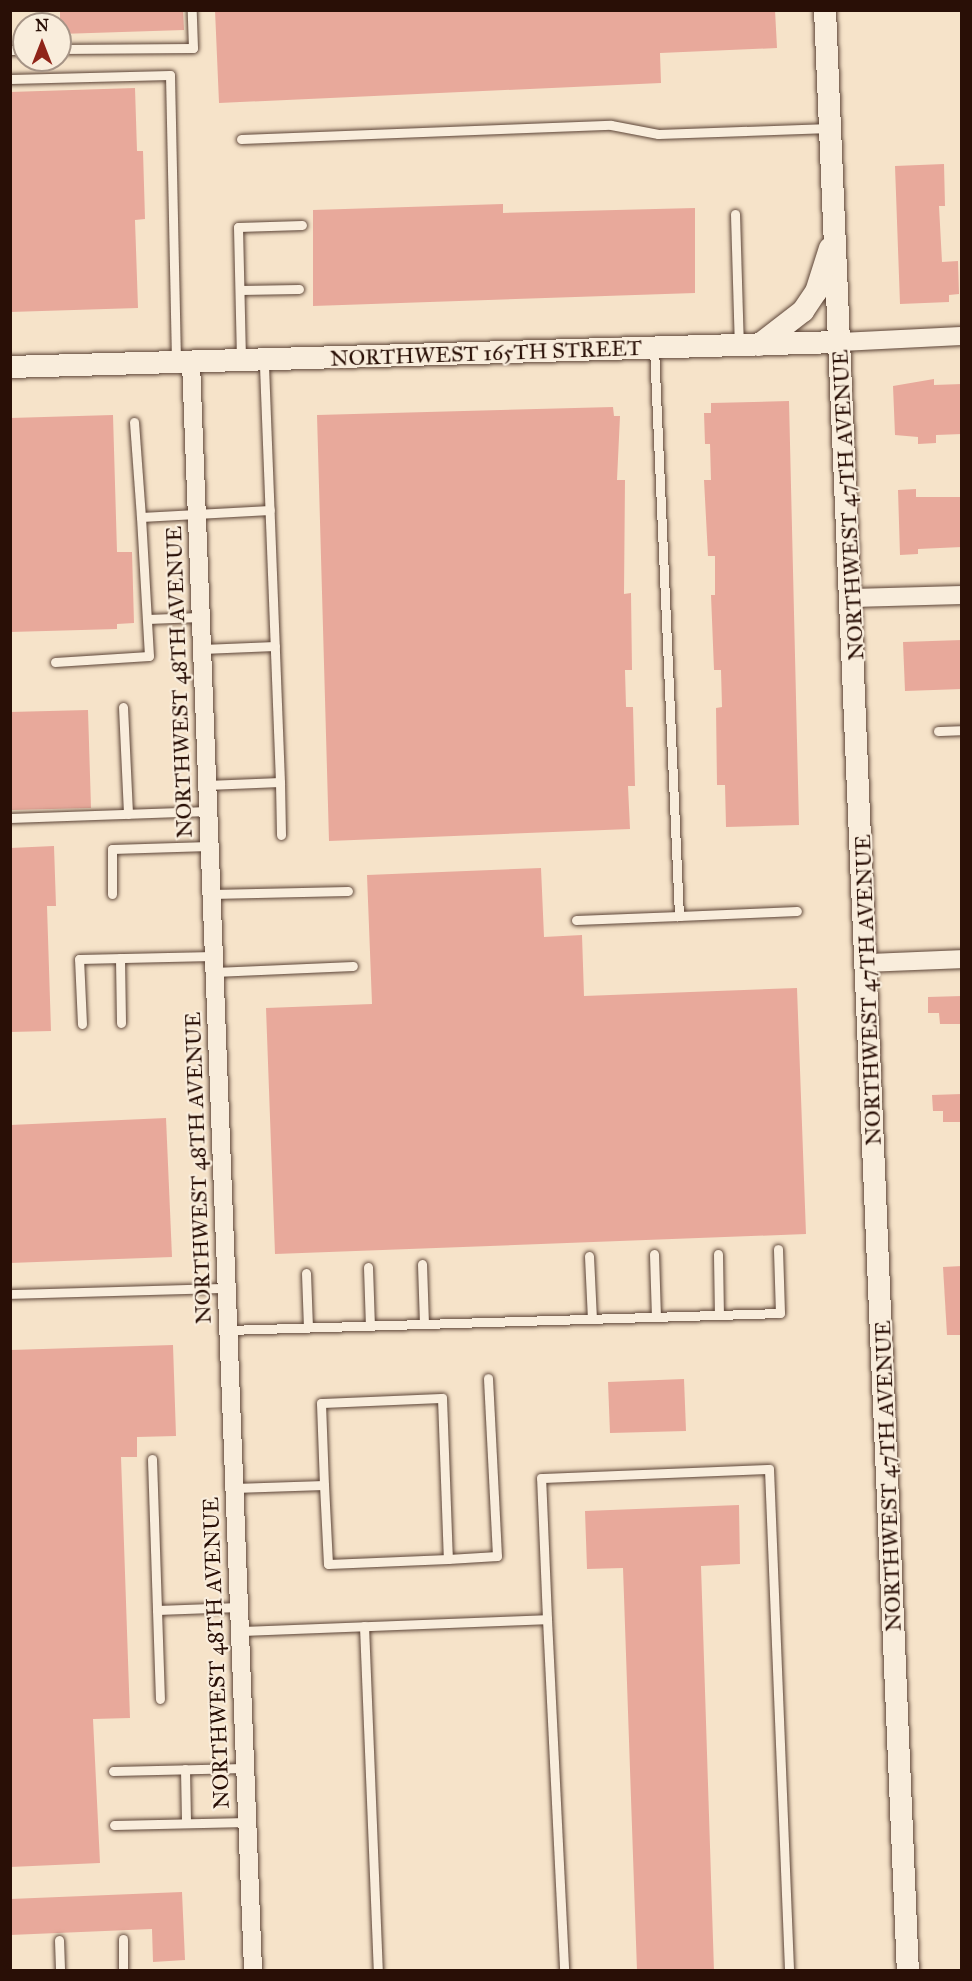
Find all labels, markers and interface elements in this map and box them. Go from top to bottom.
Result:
north arrow [12,12,72,72]
text: N [35,16,49,35]
street label: NORTHWEST 165TH STREET [330,334,642,372]
street label: NORTHWEST 47TH AVENUE [827,349,869,661]
street label: NORTHWEST 48TH AVENUE [160,526,198,838]
street label: NORTHWEST 47TH AVENUE [849,834,887,1146]
street label: NORTHWEST 48TH AVENUE [179,1012,217,1324]
street label: NORTHWEST 47TH AVENUE [869,1320,907,1632]
street label: NORTHWEST 48TH AVENUE [197,1497,235,1809]

